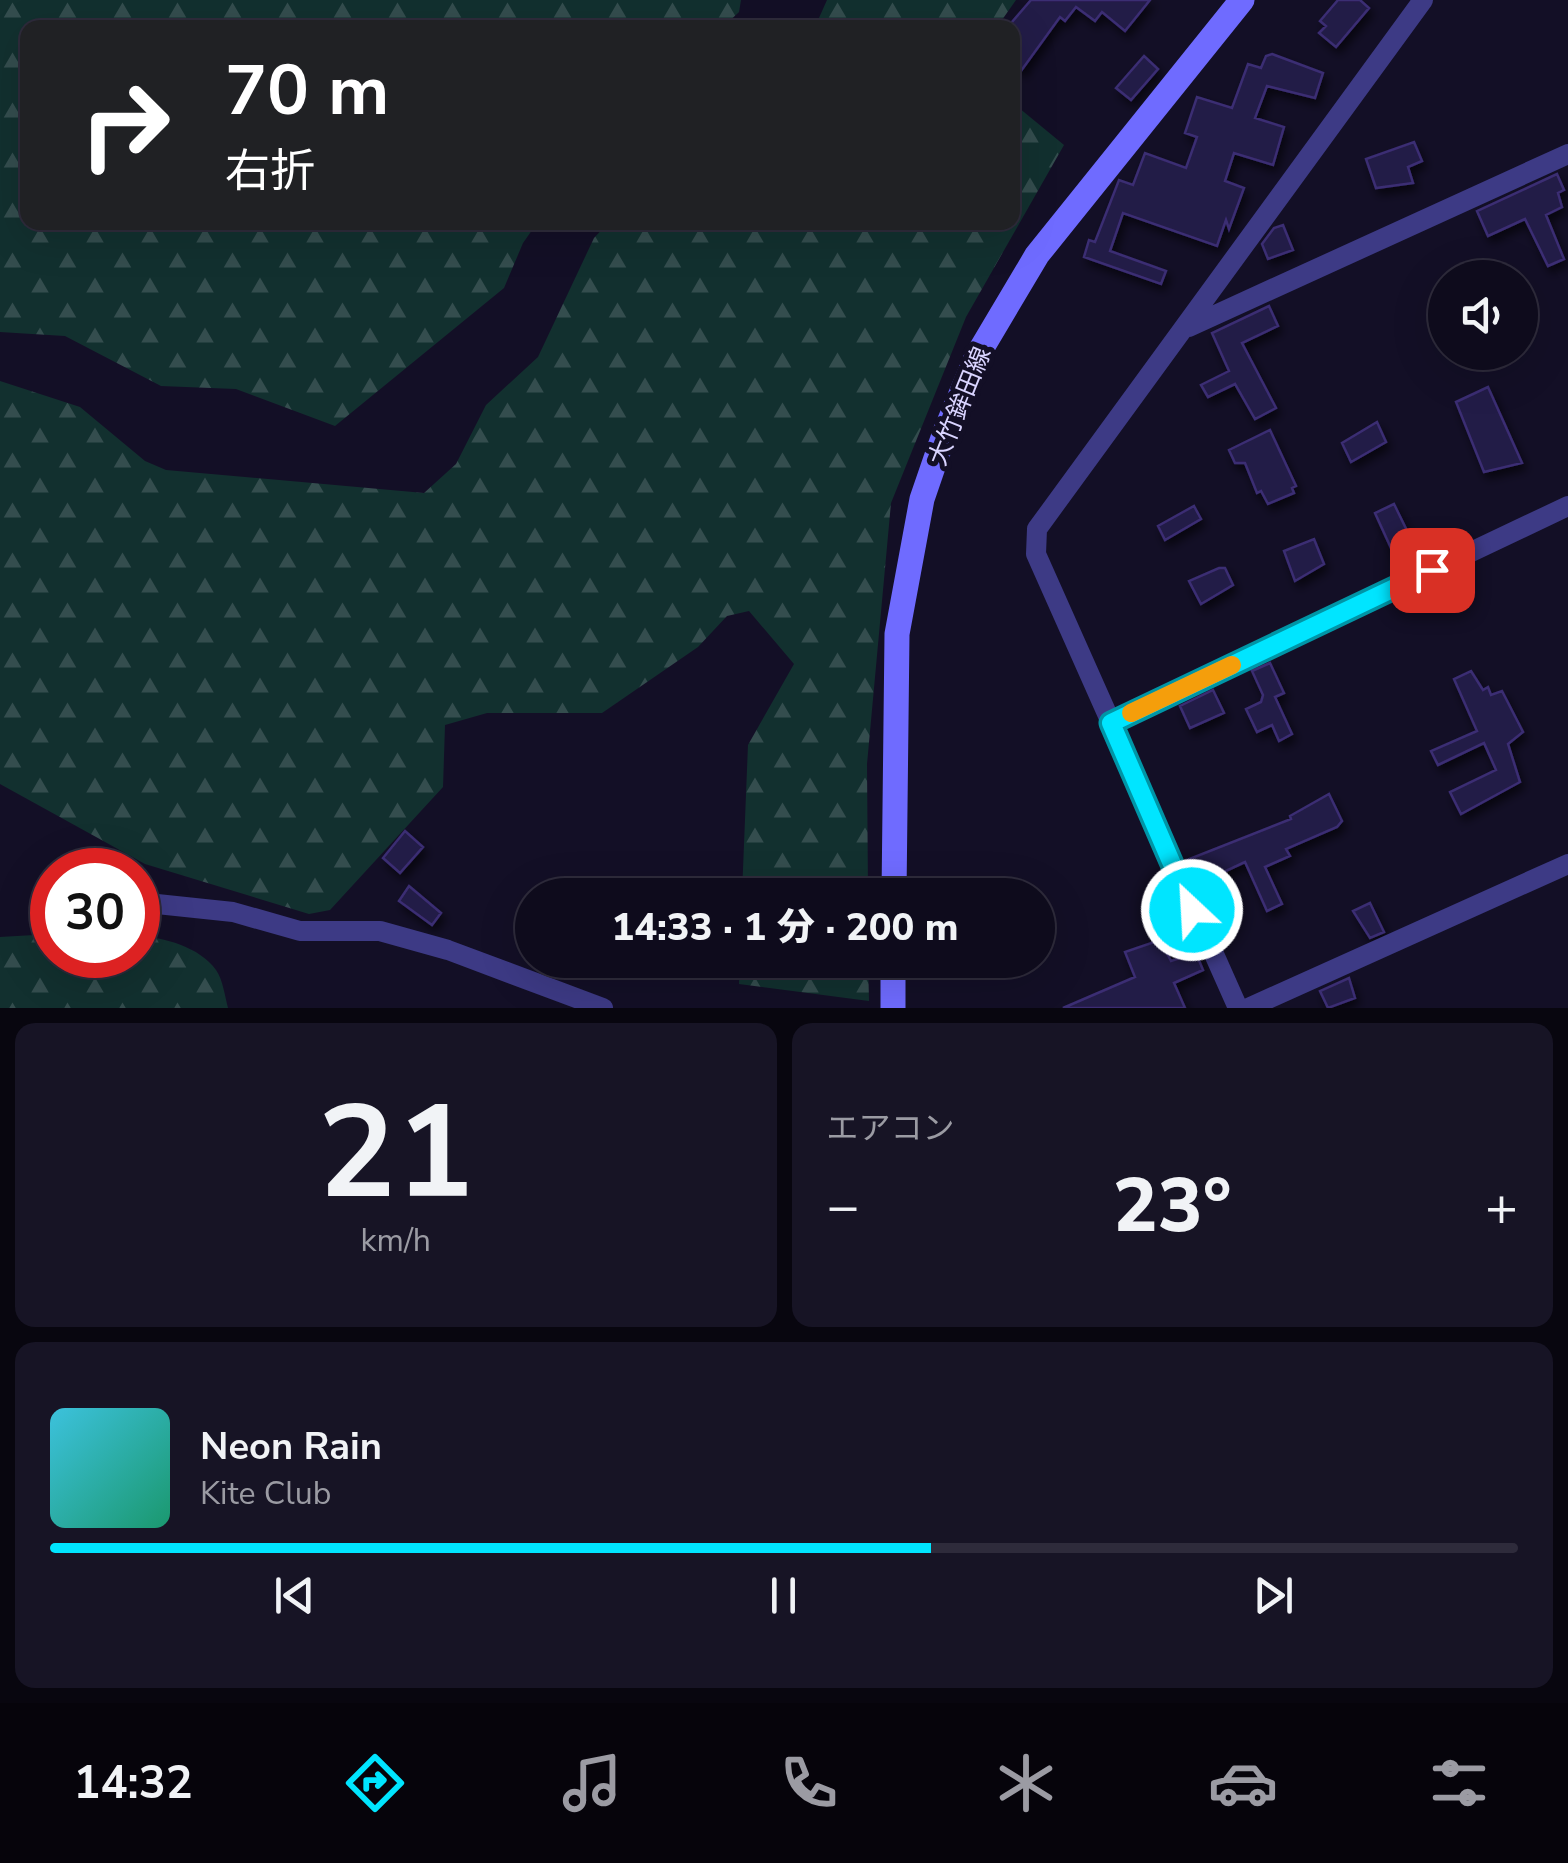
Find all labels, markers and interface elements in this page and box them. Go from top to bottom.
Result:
text: 70 m [225,43,389,139]
icon: right [60,60,190,190]
text: 右折 [225,141,315,202]
map controls [1428,260,1538,370]
button: sound [1428,260,1538,370]
street label: 大竹鉾田線 [921,342,999,471]
pin [1390,528,1475,613]
icon: arrive [1405,543,1460,598]
speed limit sign: 30 [30,848,160,978]
position arrow [1140,858,1244,962]
text: 14:33 · 1 分 · 200 m [611,902,959,953]
text: 21 [318,1065,474,1242]
text: エアコン [827,1107,955,1150]
text: 23° [1113,1155,1232,1257]
text: − [827,1169,860,1244]
text: + [1485,1169,1518,1244]
text: km/h [360,1219,431,1262]
text: Neon Rain [200,1421,382,1472]
text: Kite Club [200,1472,331,1515]
icon: previous [267,1568,322,1623]
icon: pause [756,1568,811,1623]
icon: next [1246,1568,1301,1623]
icon: directions [340,1748,410,1818]
icon: music [557,1748,627,1818]
icon: phone [774,1748,844,1818]
icon: climate [991,1748,1061,1818]
icon: car [1208,1748,1278,1818]
icon: filters [1424,1748,1494,1818]
text: 14:32 [73,1753,193,1814]

